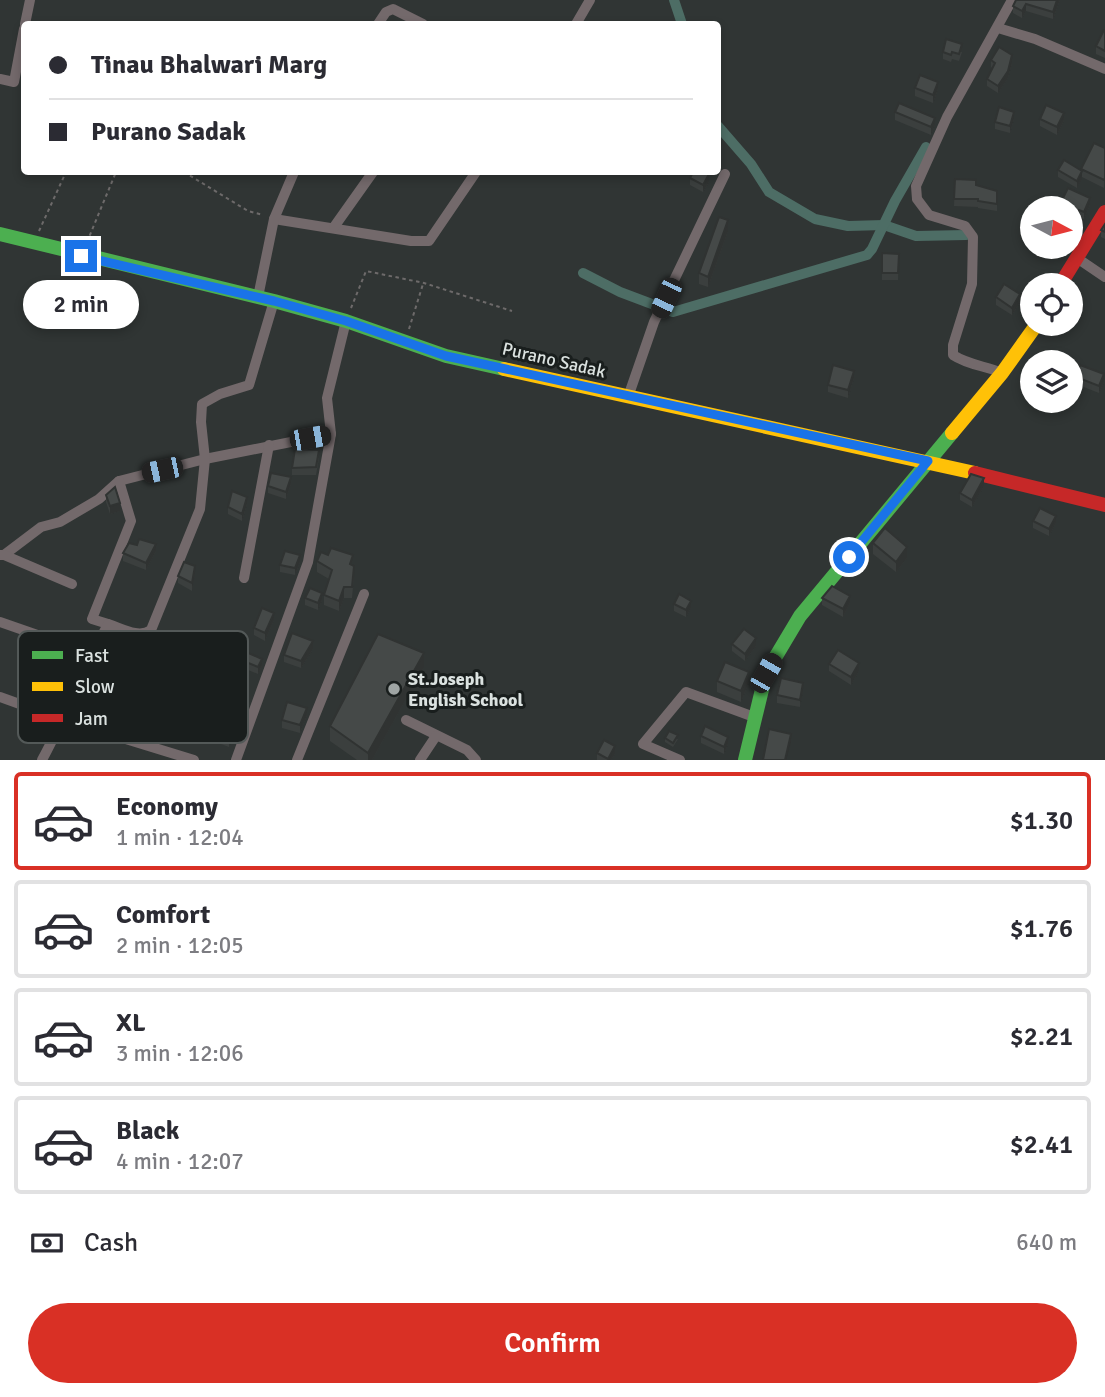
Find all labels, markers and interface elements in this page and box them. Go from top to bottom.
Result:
text: Tinau Bhalwari Marg [91,49,327,81]
text: Purano Sadak [91,116,246,148]
north arrow [1020,196,1083,259]
map controls [1020,196,1083,413]
route end [65,240,97,272]
button: locate [1020,273,1083,336]
car [648,275,685,321]
callout: 2 min [23,280,139,330]
text: 2 min [53,290,109,319]
street label: Purano Sadak [500,337,608,383]
button: layers [1020,350,1083,413]
car [288,424,333,452]
car [140,455,185,485]
route start [833,541,865,573]
legend [18,631,248,743]
text: Fast [75,644,109,668]
car [747,650,786,696]
place label: St.Joseph English School [408,668,523,711]
text: Slow [75,675,115,699]
marker: St.Joseph English School [386,681,402,697]
text: Jam [75,707,108,731]
icon: car [32,790,95,853]
text: Economy [116,791,218,823]
text: $1.30 [1010,805,1073,837]
text: 1 min · 12:04 [116,823,244,852]
icon: car [32,898,95,961]
text: Comfort [116,899,210,931]
text: $1.76 [1010,913,1073,945]
text: 2 min · 12:05 [116,931,244,960]
icon: car [32,1006,95,1069]
text: XL [116,1007,146,1039]
text: $2.21 [1010,1021,1073,1053]
text: 3 min · 12:06 [116,1039,244,1068]
icon: car [32,1114,95,1177]
text: Black [116,1115,179,1147]
text: $2.41 [1010,1129,1073,1161]
text: 4 min · 12:07 [116,1147,244,1176]
icon: cash [28,1224,66,1262]
text: Cash [84,1227,138,1259]
text: 640 m [1016,1228,1077,1257]
button: Confirm [28,1303,1077,1383]

